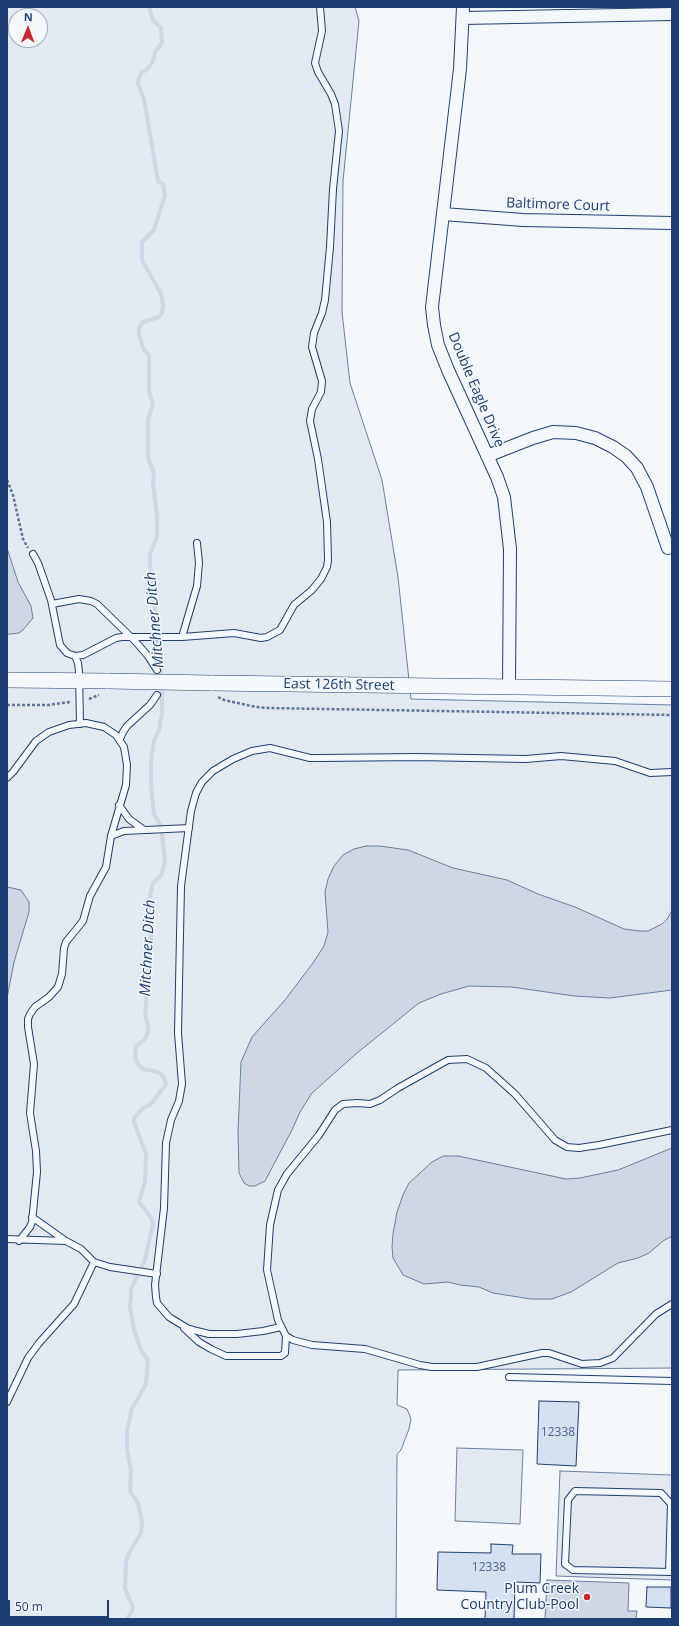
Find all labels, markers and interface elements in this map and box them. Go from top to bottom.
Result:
north arrow [8,8,48,48]
text: N [24,9,33,24]
street label: Baltimore Court [506,195,610,215]
street label: Double Eagle Drive [444,330,508,450]
water label: Mitchner Ditch [142,571,168,669]
street label: East 126th Street [283,676,395,694]
water label: Mitchner Ditch [136,899,160,997]
house number: 12338 [541,1426,575,1440]
house number: 12338 [472,1561,506,1575]
place label: Plum Creek Country Club-Pool [460,1581,579,1614]
scale bar [10,1592,111,1618]
marker: Plum Creek Country Club-Pool [582,1592,592,1602]
text: 50 m [15,1598,43,1615]

